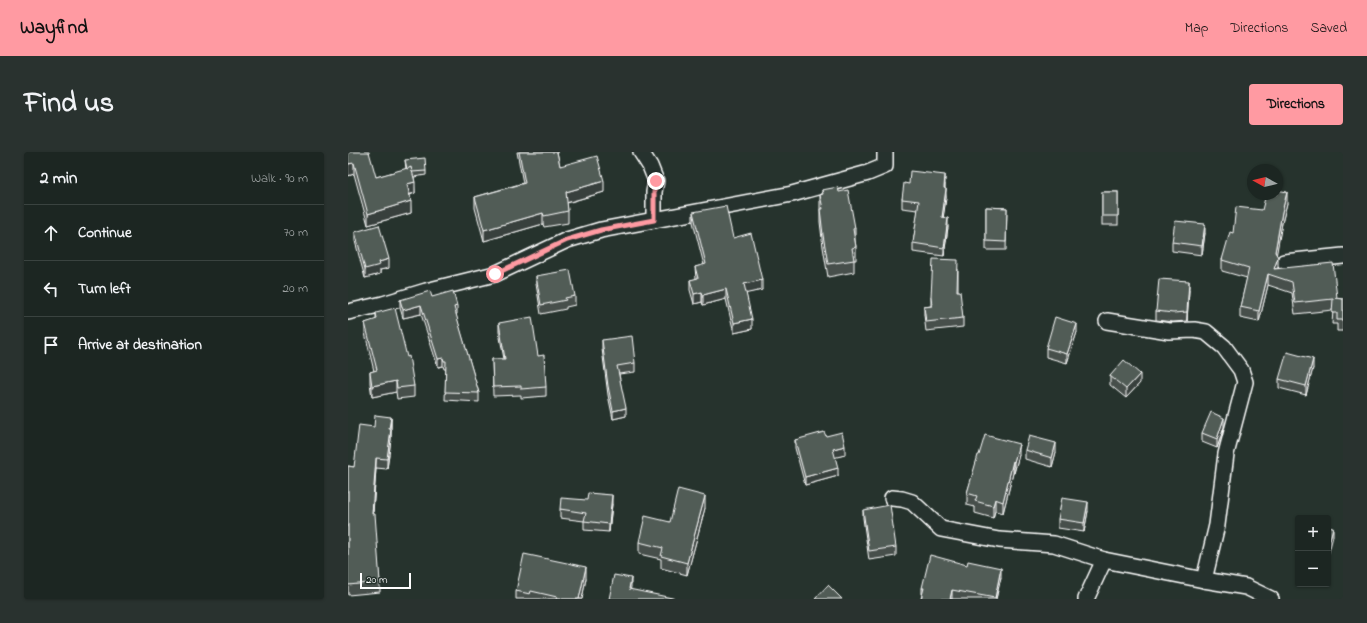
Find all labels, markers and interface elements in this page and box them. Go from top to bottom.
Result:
text: Wayfind [20,15,88,42]
text: Map [1185,18,1208,39]
text: Directions [1230,18,1288,39]
text: Saved [1310,18,1347,39]
text: Find us [24,84,114,125]
button: Directions [1249,84,1343,125]
north arrow [1247,164,1283,200]
text: 2 min [40,166,77,191]
text: Walk · 90 m [251,169,308,188]
route end [647,172,665,190]
icon: ahead [40,222,62,244]
text: Continue [78,222,132,244]
text: 70 m [284,223,308,242]
route start [486,265,504,283]
icon: left [40,278,62,300]
text: Turn left [78,278,131,300]
text: 20 m [283,279,308,298]
icon: arrive [40,334,62,356]
text: Arrive at destination [78,334,202,356]
map controls [1295,515,1331,587]
button: + [1295,515,1331,551]
button: − [1295,551,1331,587]
scale bar [360,571,411,590]
text: 20 m [366,572,388,588]

